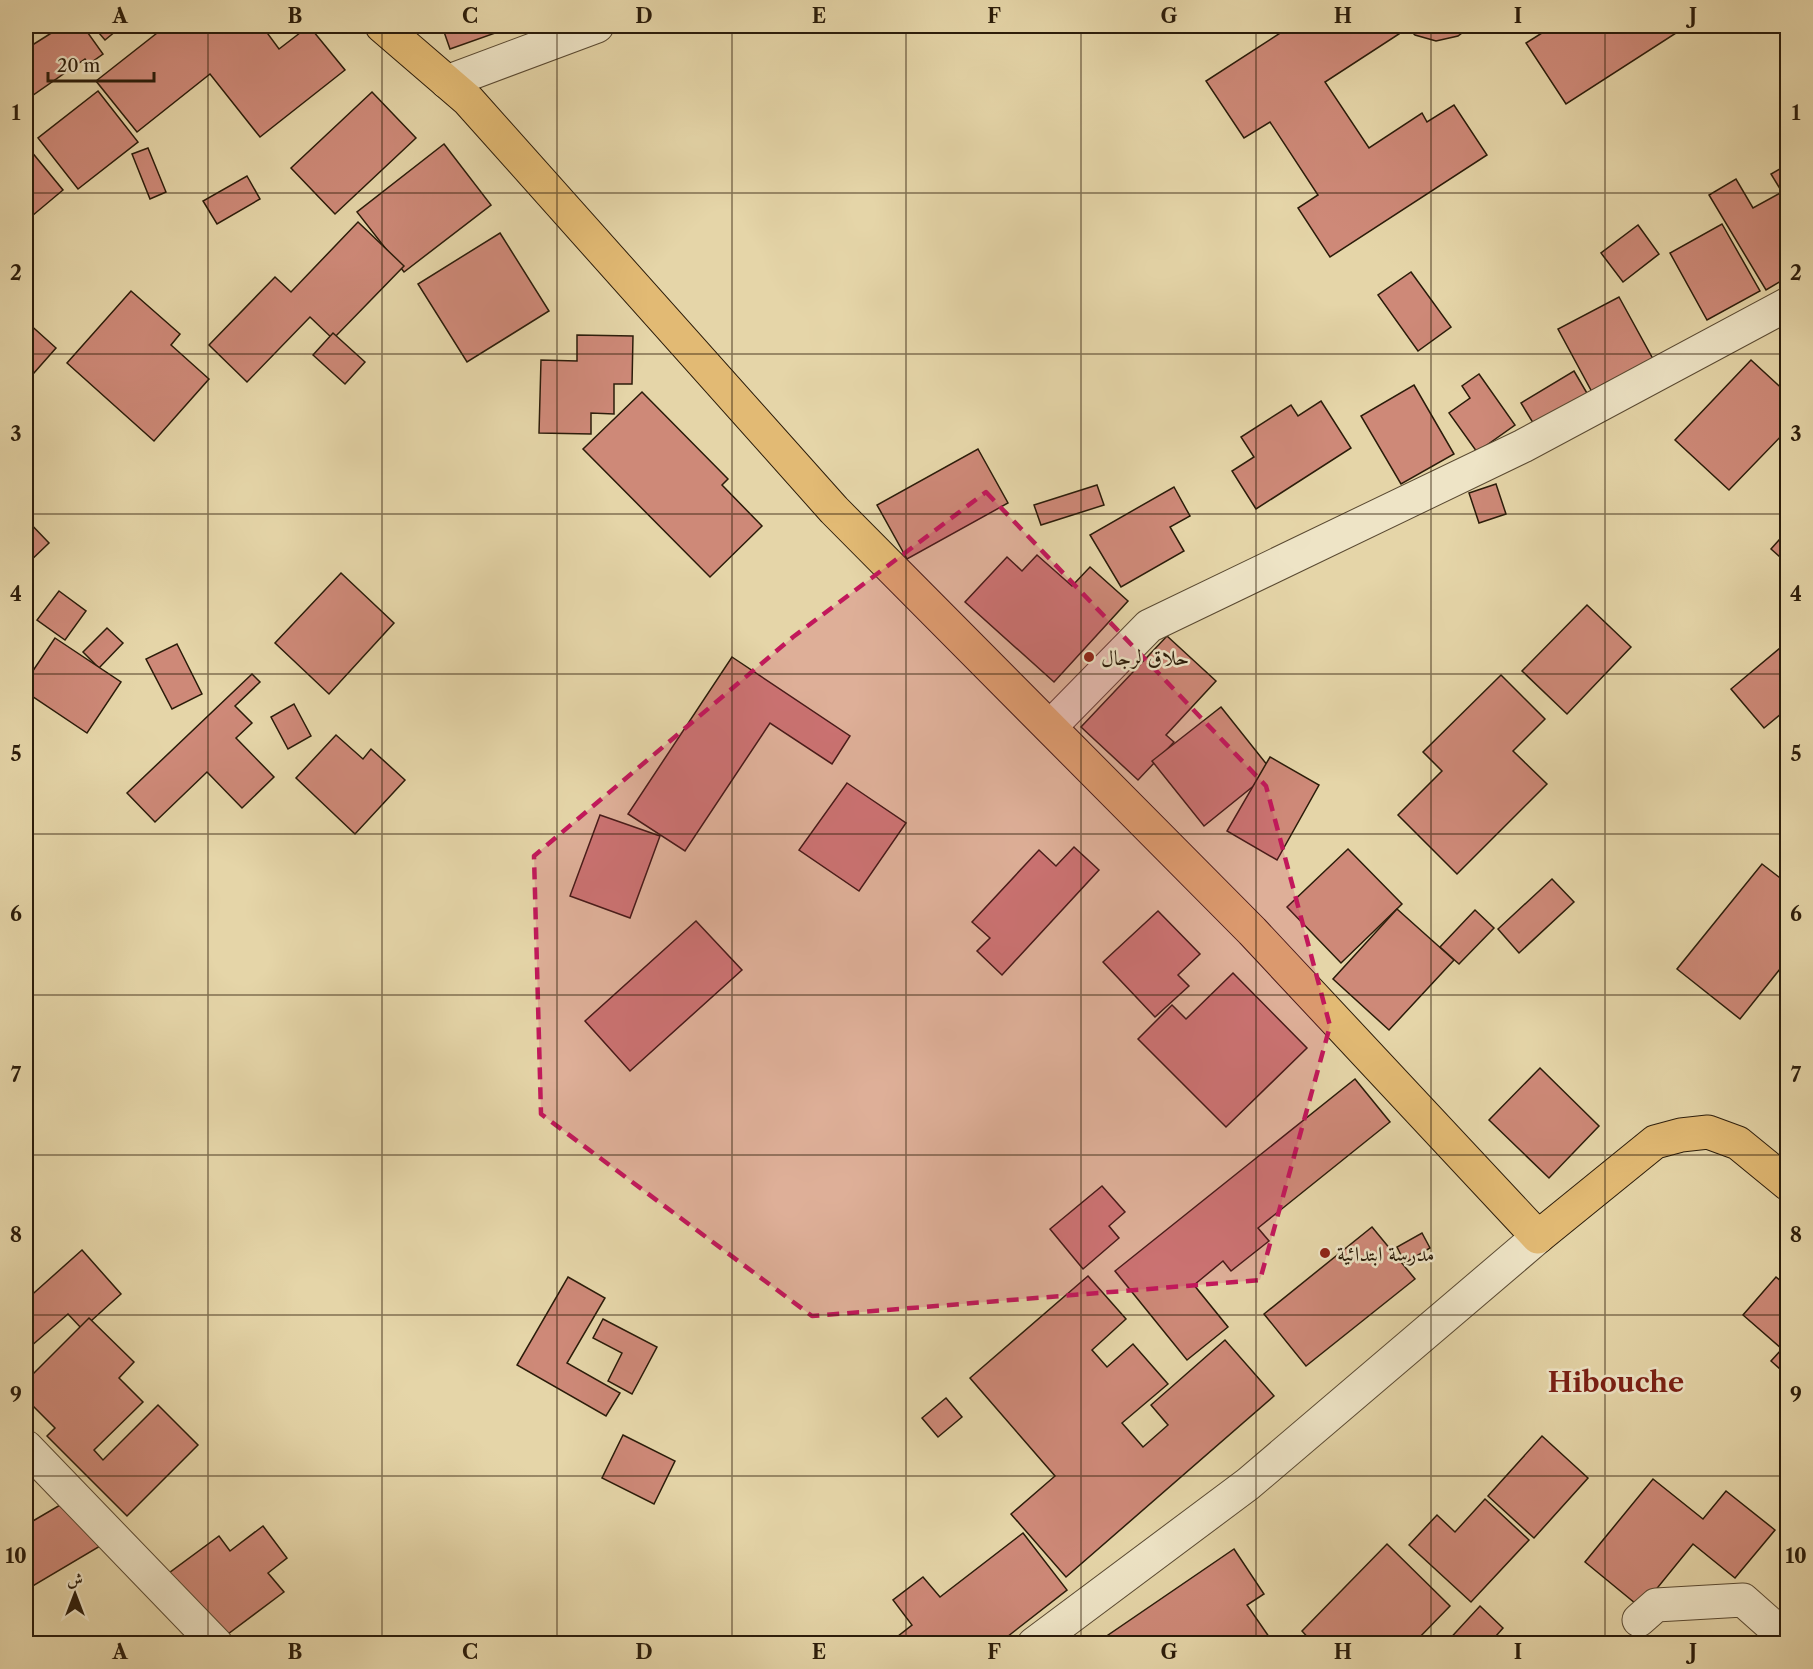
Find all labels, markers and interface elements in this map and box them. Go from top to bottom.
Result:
text: A [111,4,128,28]
text: B [288,4,303,28]
text: C [462,4,478,28]
text: D [635,4,653,28]
text: E [812,4,826,28]
text: F [987,4,1001,28]
text: G [1161,4,1178,28]
text: H [1334,4,1352,28]
text: I [1514,4,1522,28]
text: J [1685,4,1697,28]
scale bar [48,45,154,83]
text: 20 m [57,55,101,77]
text: 1 [12,101,21,125]
text: 1 [1792,101,1801,125]
text: 2 [10,261,22,285]
text: 2 [1790,261,1802,285]
text: 3 [10,422,22,446]
text: 3 [1790,422,1802,446]
text: 4 [10,582,22,606]
text: 4 [1790,582,1802,606]
place label: حلاق لرجال [1101,645,1189,670]
marker: حلاق لرجال [1082,650,1096,664]
text: 5 [10,742,22,766]
text: 5 [1790,742,1802,766]
text: 6 [10,902,22,926]
text: 6 [1790,902,1802,926]
text: 7 [11,1063,22,1087]
text: 7 [1791,1063,1802,1087]
text: 8 [10,1223,22,1247]
text: 8 [1790,1223,1802,1247]
place label: مدرسة ابتدائية [1337,1241,1434,1266]
marker: مدرسة ابتدائية [1318,1246,1332,1260]
district label: Hibouche [1548,1366,1684,1399]
text: 9 [10,1383,22,1407]
text: 9 [1790,1383,1802,1407]
text: 10 [5,1544,27,1568]
text: 10 [1785,1544,1807,1568]
north arrow [45,1564,105,1624]
text: ش [67,1569,83,1589]
text: A [111,1640,128,1664]
text: B [288,1640,303,1664]
text: C [462,1640,478,1664]
text: D [635,1640,653,1664]
text: E [812,1640,826,1664]
text: F [987,1640,1001,1664]
text: G [1161,1640,1178,1664]
text: H [1334,1640,1352,1664]
text: I [1514,1640,1522,1664]
text: J [1685,1640,1697,1664]

